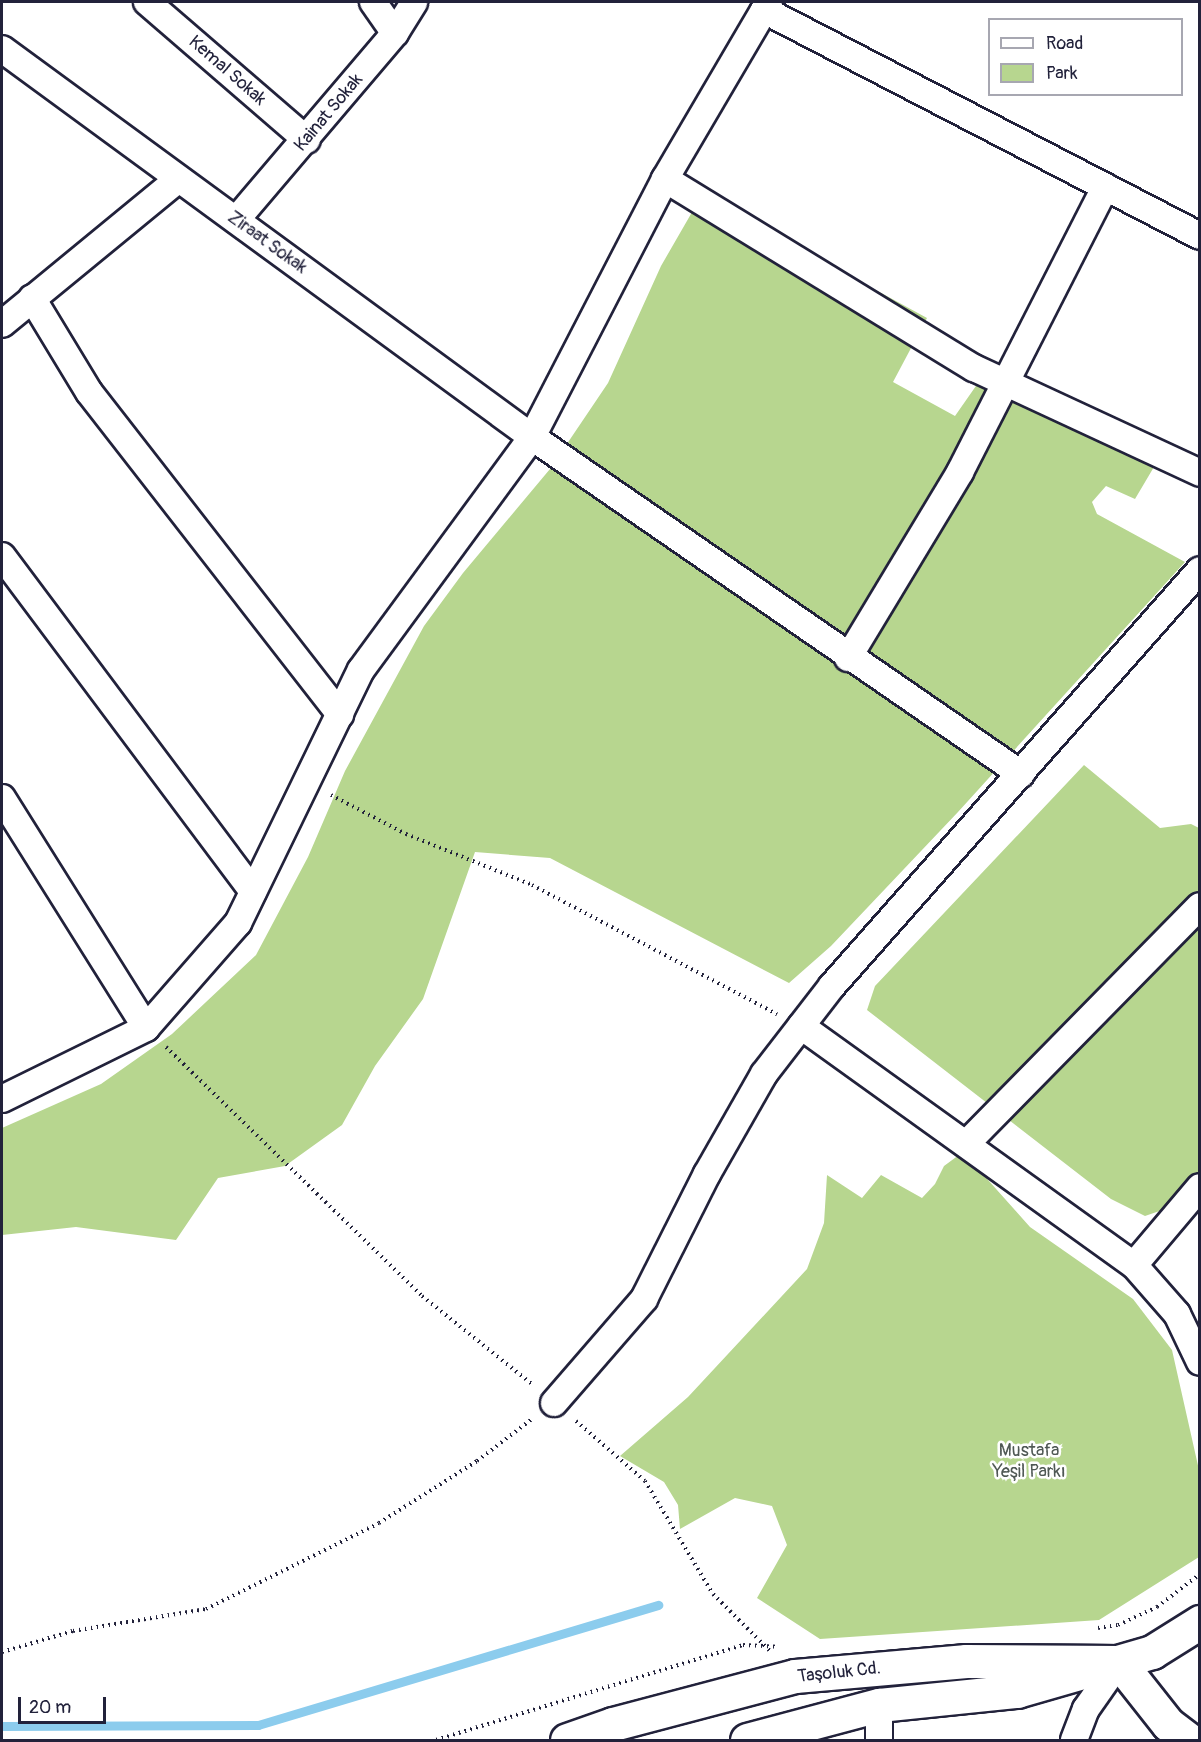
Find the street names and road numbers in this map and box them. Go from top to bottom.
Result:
street label: Kemal Sokak [184,31,270,111]
street label: Kainat Sokak [290,70,368,156]
street label: Ziraat Sokak [223,207,311,279]
street label: Taşoluk Cd. [796,1658,882,1688]

